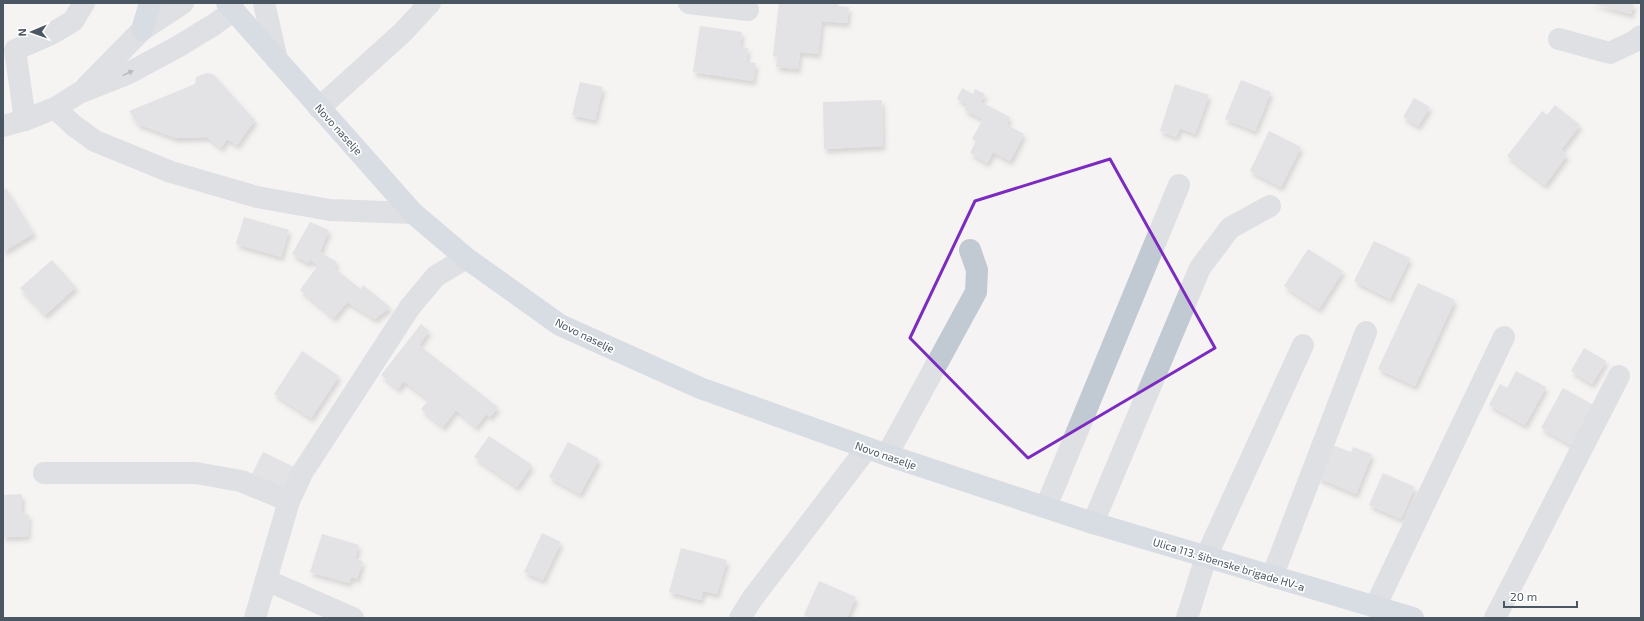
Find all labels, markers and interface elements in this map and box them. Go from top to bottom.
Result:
north arrow [12,12,52,52]
text: N [15,28,28,37]
one-way arrow [122,70,134,76]
street label: Novo naselje [312,101,365,158]
street label: Novo naselje [553,315,617,356]
street label: Novo naselje [853,438,919,473]
street label: Ulica 113. šibenske brigade HV-a [1151,535,1307,593]
scale bar [1504,583,1577,609]
text: 20 m [1510,589,1537,603]

